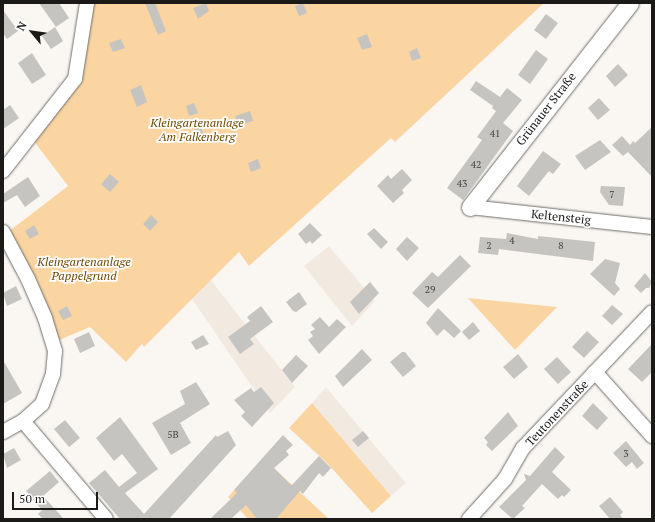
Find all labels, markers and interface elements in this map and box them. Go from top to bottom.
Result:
north arrow [12,12,52,52]
text: N [13,19,30,33]
street label: Grünauer Straße [513,70,579,148]
park label: Kleingartenanlage Am Falkenberg [150,116,244,144]
house number: 41 [490,128,500,140]
house number: 42 [471,159,481,171]
house number: 43 [457,178,467,190]
house number: 7 [609,189,615,201]
street label: Keltensteig [530,207,592,227]
house number: 4 [509,235,515,247]
house number: 2 [486,240,492,252]
house number: 8 [558,240,564,252]
park label: Kleingartenanlage Pappelgrund [37,255,131,283]
house number: 29 [425,284,435,296]
street label: Teutonenstraße [523,377,591,449]
house number: 5B [167,429,179,441]
house number: 3 [623,448,629,460]
scale bar [14,484,100,510]
text: 50 m [19,491,45,506]

